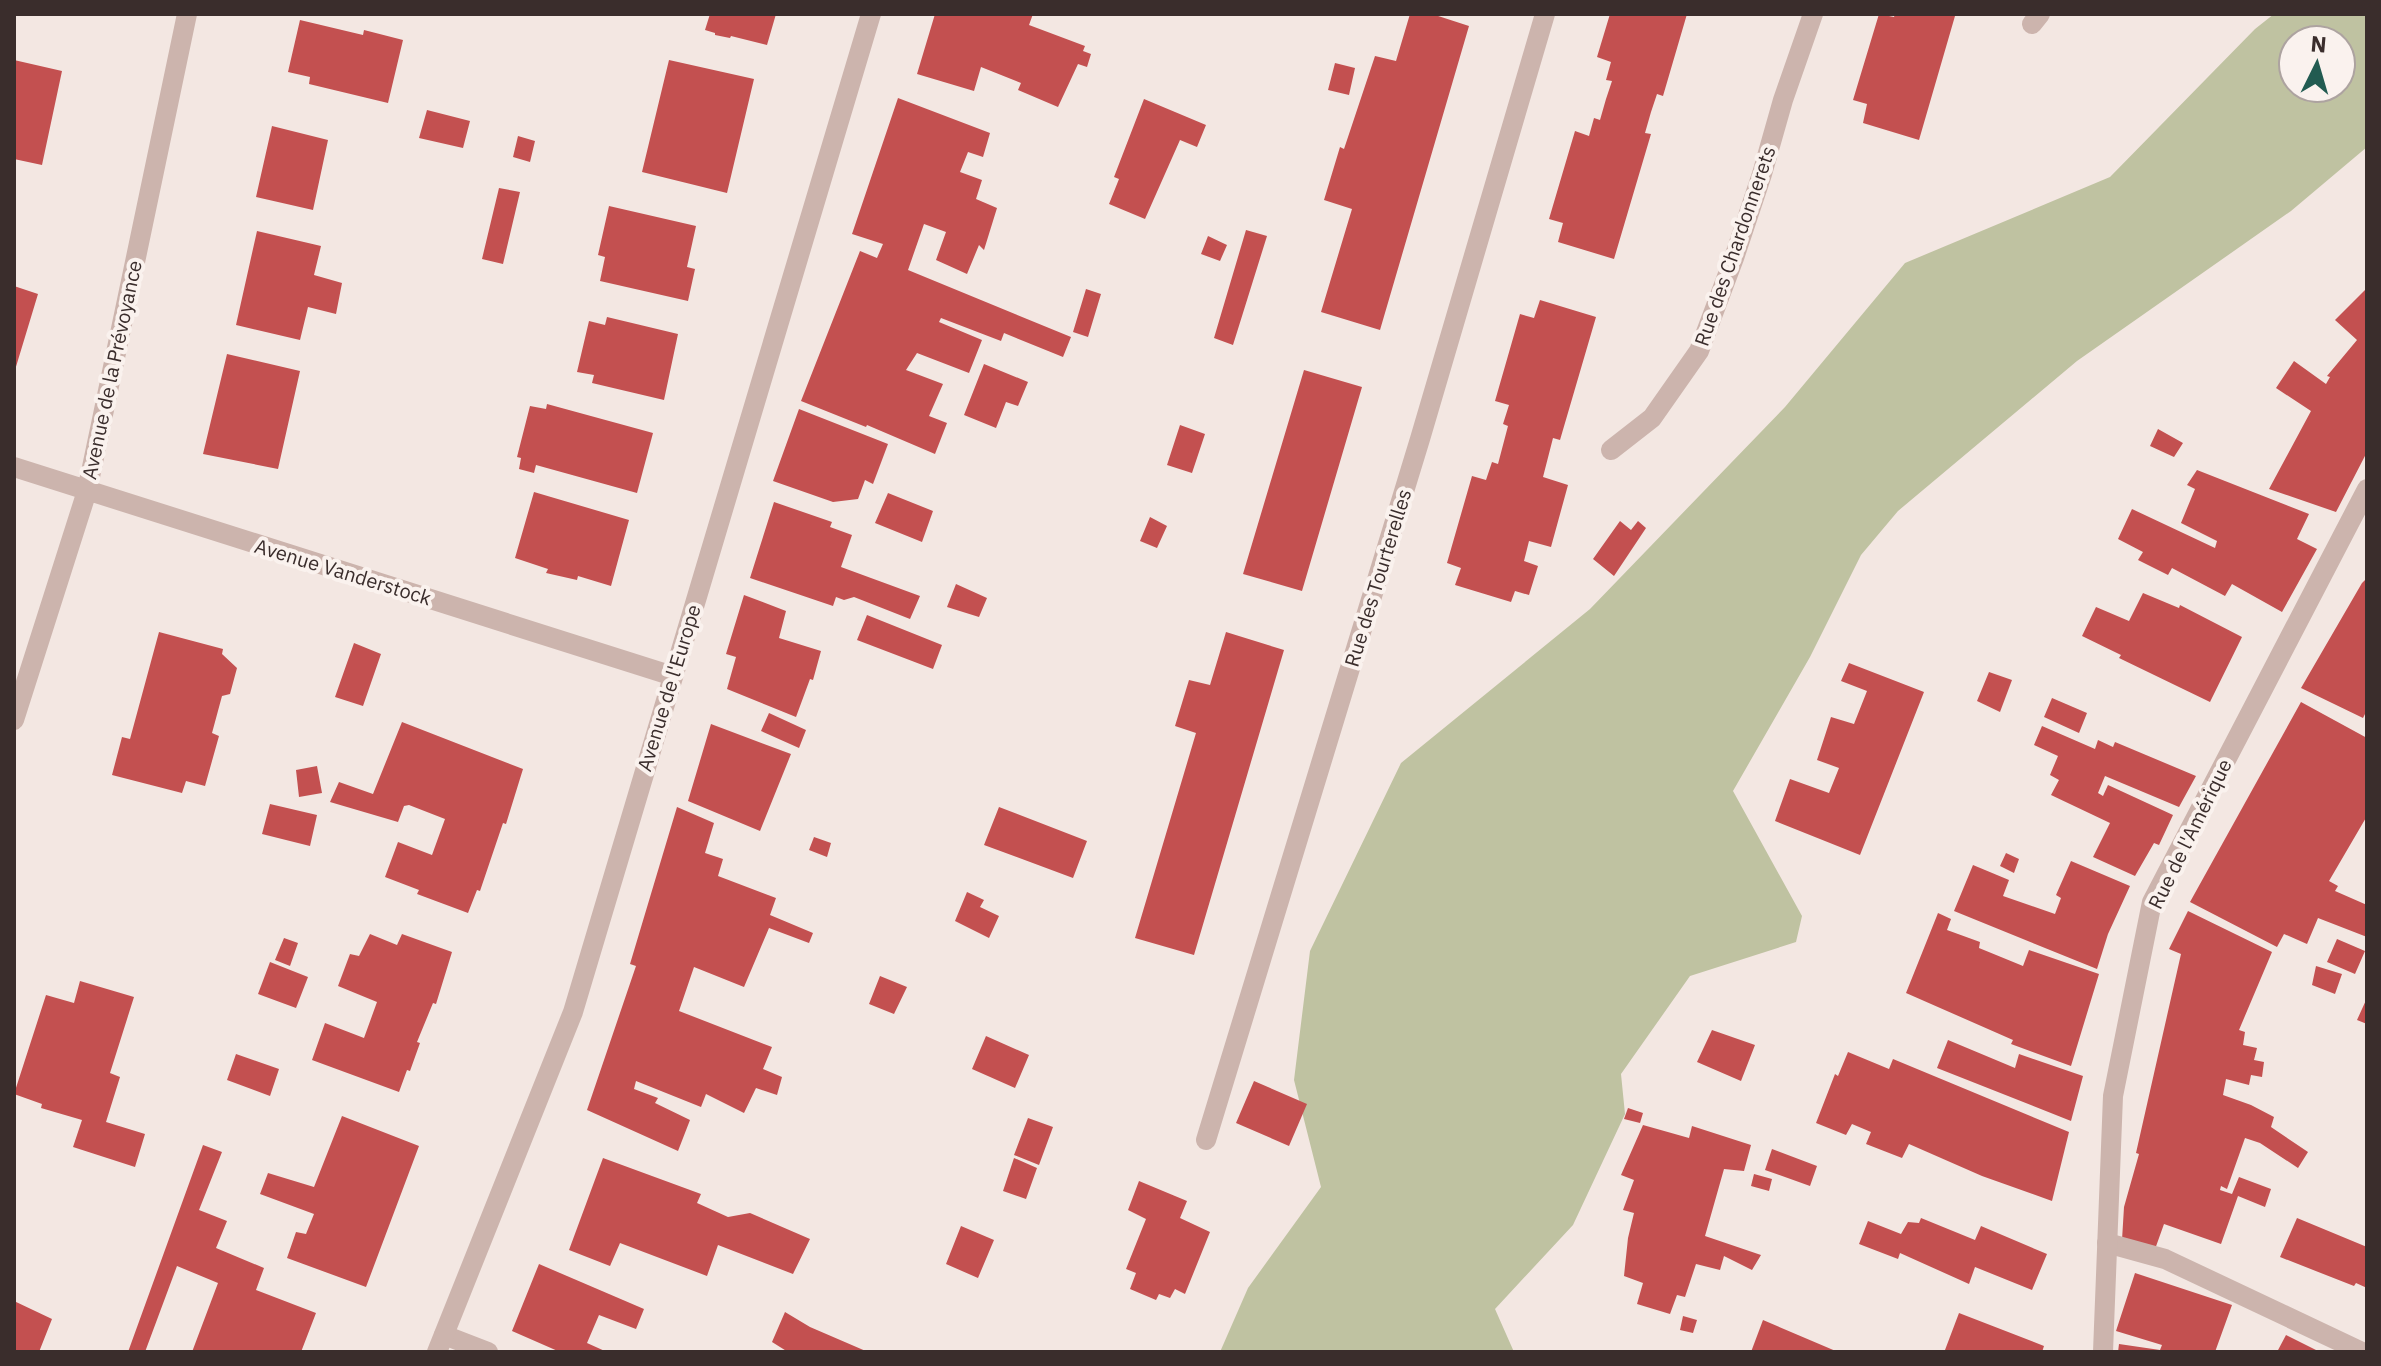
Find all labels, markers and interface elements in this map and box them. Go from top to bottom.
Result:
north arrow [2277,24,2357,104]
text: N [2310,28,2328,59]
street label: Rue des Chardonnerets [1688,142,1781,350]
street label: Avenue de la Prévoyance [75,258,148,482]
street label: Rue des Tourterelles [1338,486,1417,670]
street label: Avenue Vanderstock [252,532,435,611]
street label: Avenue de l'Europe [630,601,707,775]
street label: Rue de l'Amérique [2141,754,2238,913]

